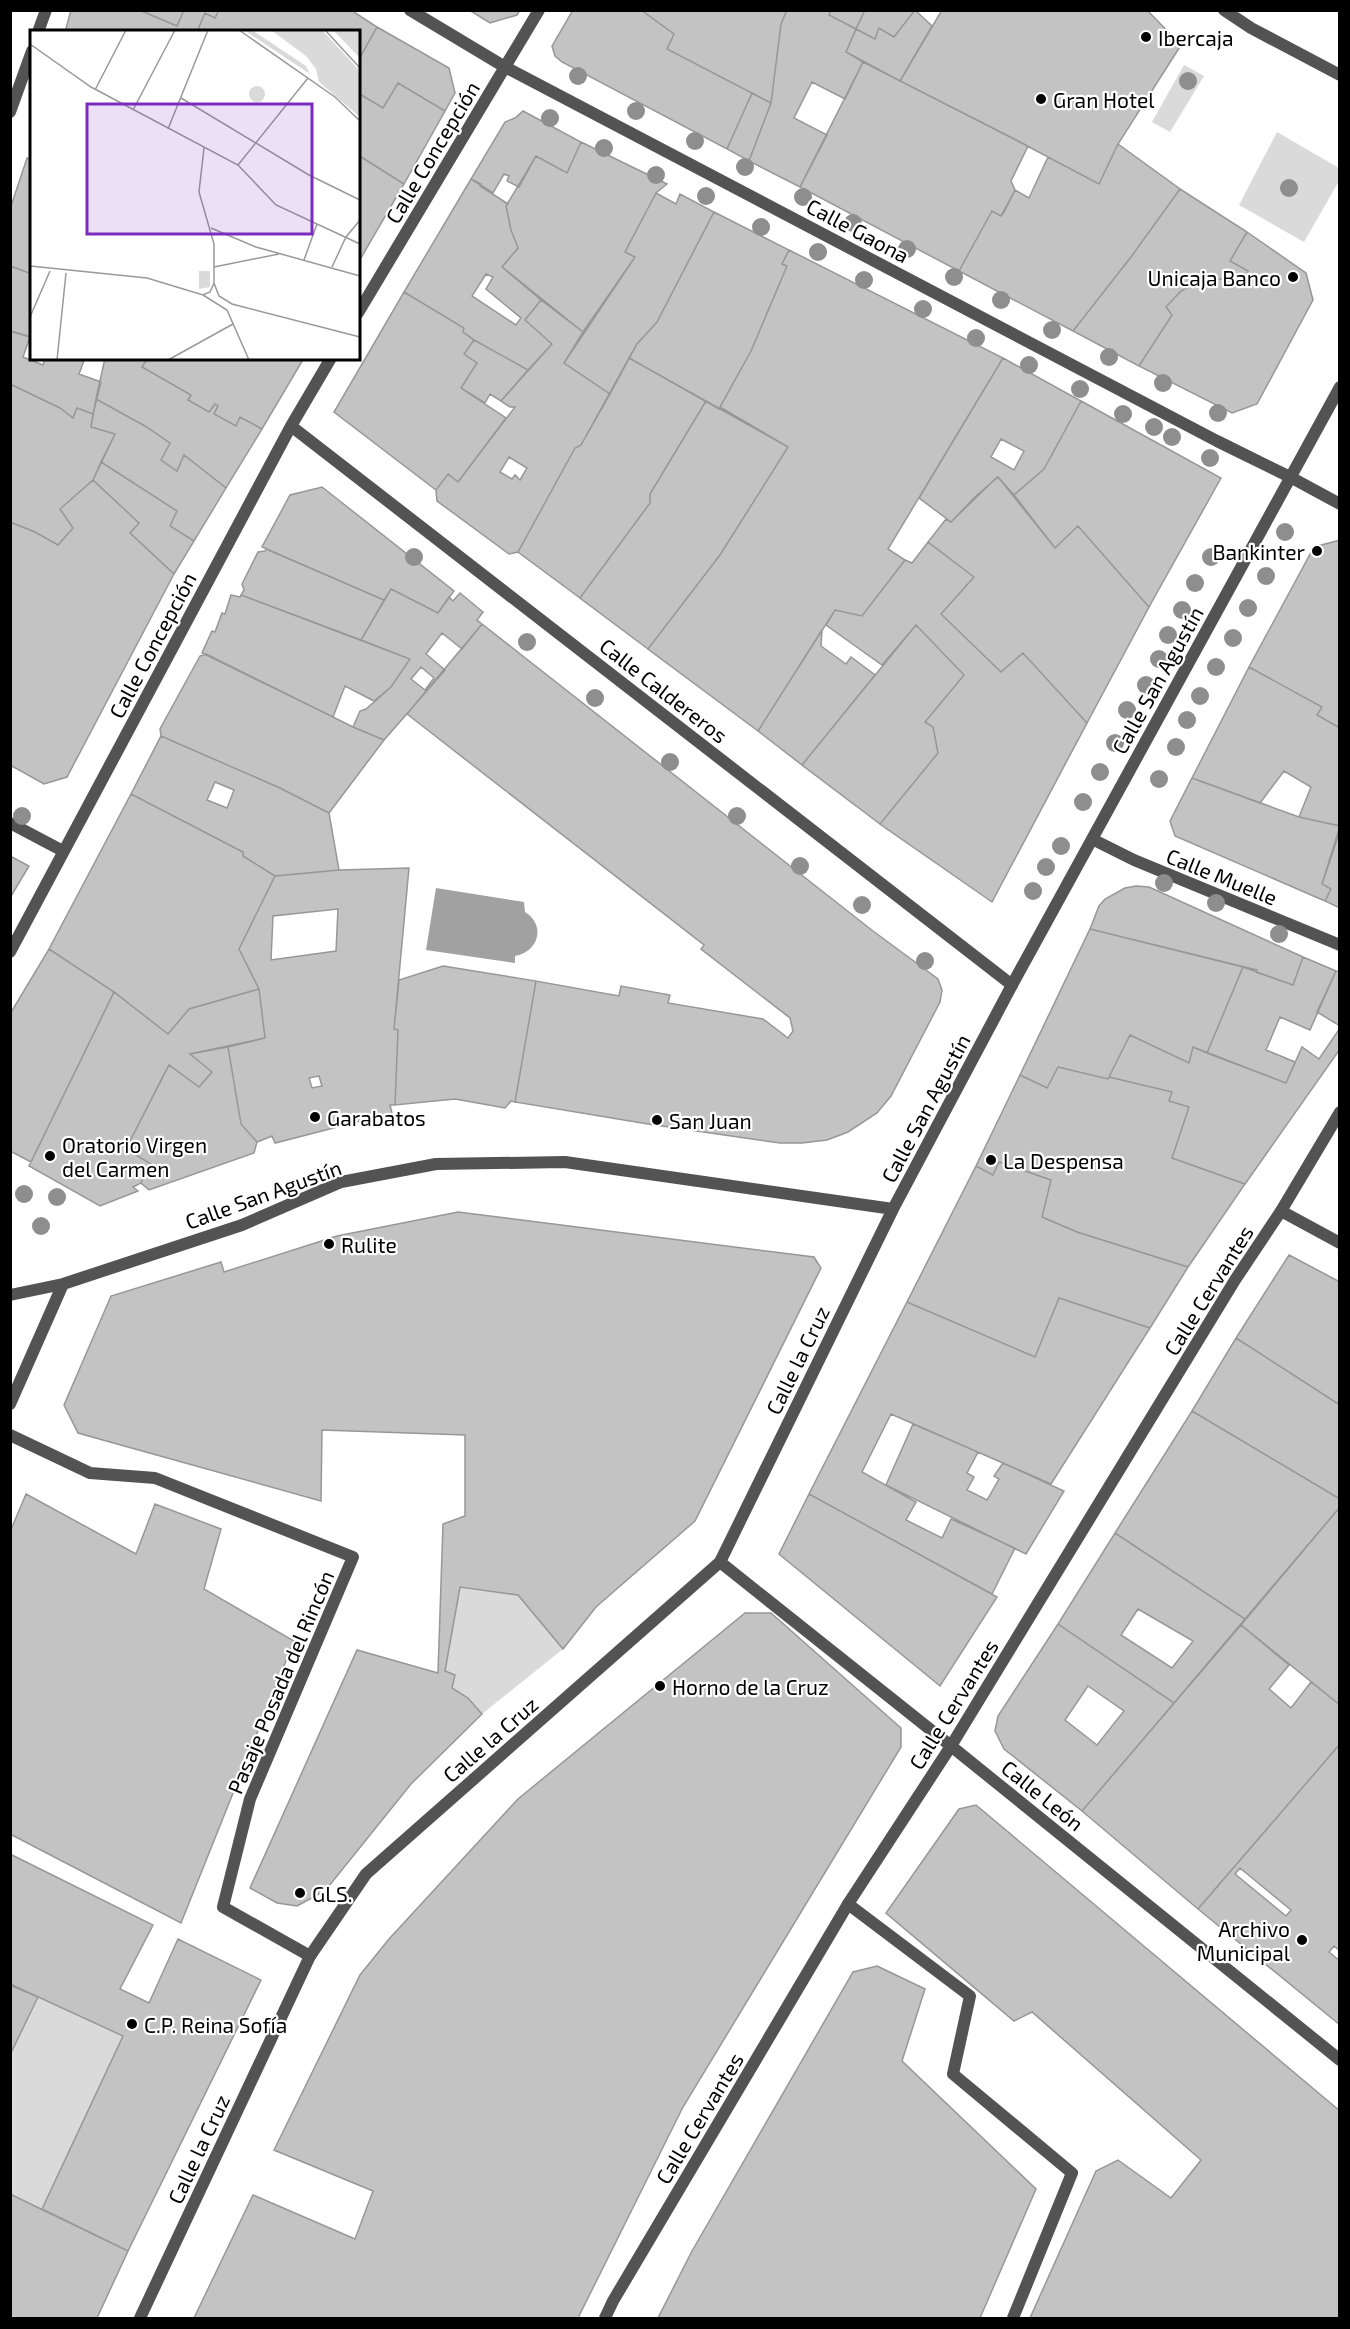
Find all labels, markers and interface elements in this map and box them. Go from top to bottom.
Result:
place label: Ibercaja [1158,25,1233,51]
inset map [30,30,360,360]
marker: Ibercaja [1139,30,1153,44]
street label: Calle Concepción [380,76,484,228]
place label: Gran Hotel [1053,87,1155,112]
marker: Gran Hotel [1034,92,1048,106]
street label: Calle Gaona [803,193,913,267]
place label: Unicaja Banco [1148,265,1281,291]
marker: Unicaja Banco [1286,270,1300,284]
place label: Bankinter [1212,539,1306,564]
marker: Bankinter [1310,544,1324,558]
street label: Calle Concepción [103,568,201,722]
street label: Calle San Agustín [1106,602,1208,758]
street label: Calle Caldereros [595,632,733,748]
street label: Calle Muelle [1163,842,1281,910]
street label: Calle San Agustín [875,1030,975,1186]
place label: Garabatos [327,1105,426,1130]
place label: San Juan [669,1108,752,1133]
marker: Garabatos [308,1110,322,1124]
marker: San Juan [650,1113,664,1127]
place label: Oratorio Virgen del Carmen [62,1132,207,1181]
place label: La Despensa [1003,1148,1124,1173]
marker: Oratorio Virgen del Carmen [43,1149,57,1163]
marker: La Despensa [984,1153,998,1167]
street label: Calle San Agustín [181,1154,345,1234]
street label: Calle Cervantes [1158,1220,1258,1360]
place label: Rulite [341,1232,397,1257]
marker: Rulite [322,1237,336,1251]
street label: Calle la Cruz [760,1302,834,1418]
street label: Pasaje Posada del Rincón [222,1567,339,1798]
street label: Calle Cervantes [903,1634,1003,1774]
place label: Horno de la Cruz [672,1674,829,1699]
marker: Horno de la Cruz [653,1679,667,1693]
street label: Calle la Cruz [437,1691,543,1787]
street label: Calle León [997,1754,1089,1836]
place label: GLS. [312,1881,353,1906]
marker: GLS. [293,1886,307,1900]
place label: Archivo Municipal [1197,1916,1291,1965]
marker: Archivo Municipal [1295,1933,1309,1947]
place label: C.P. Reina Sofía [144,2012,287,2037]
marker: C.P. Reina Sofía [125,2017,139,2031]
street label: Calle Cervantes [650,2048,748,2188]
street label: Calle la Cruz [162,2090,234,2208]

